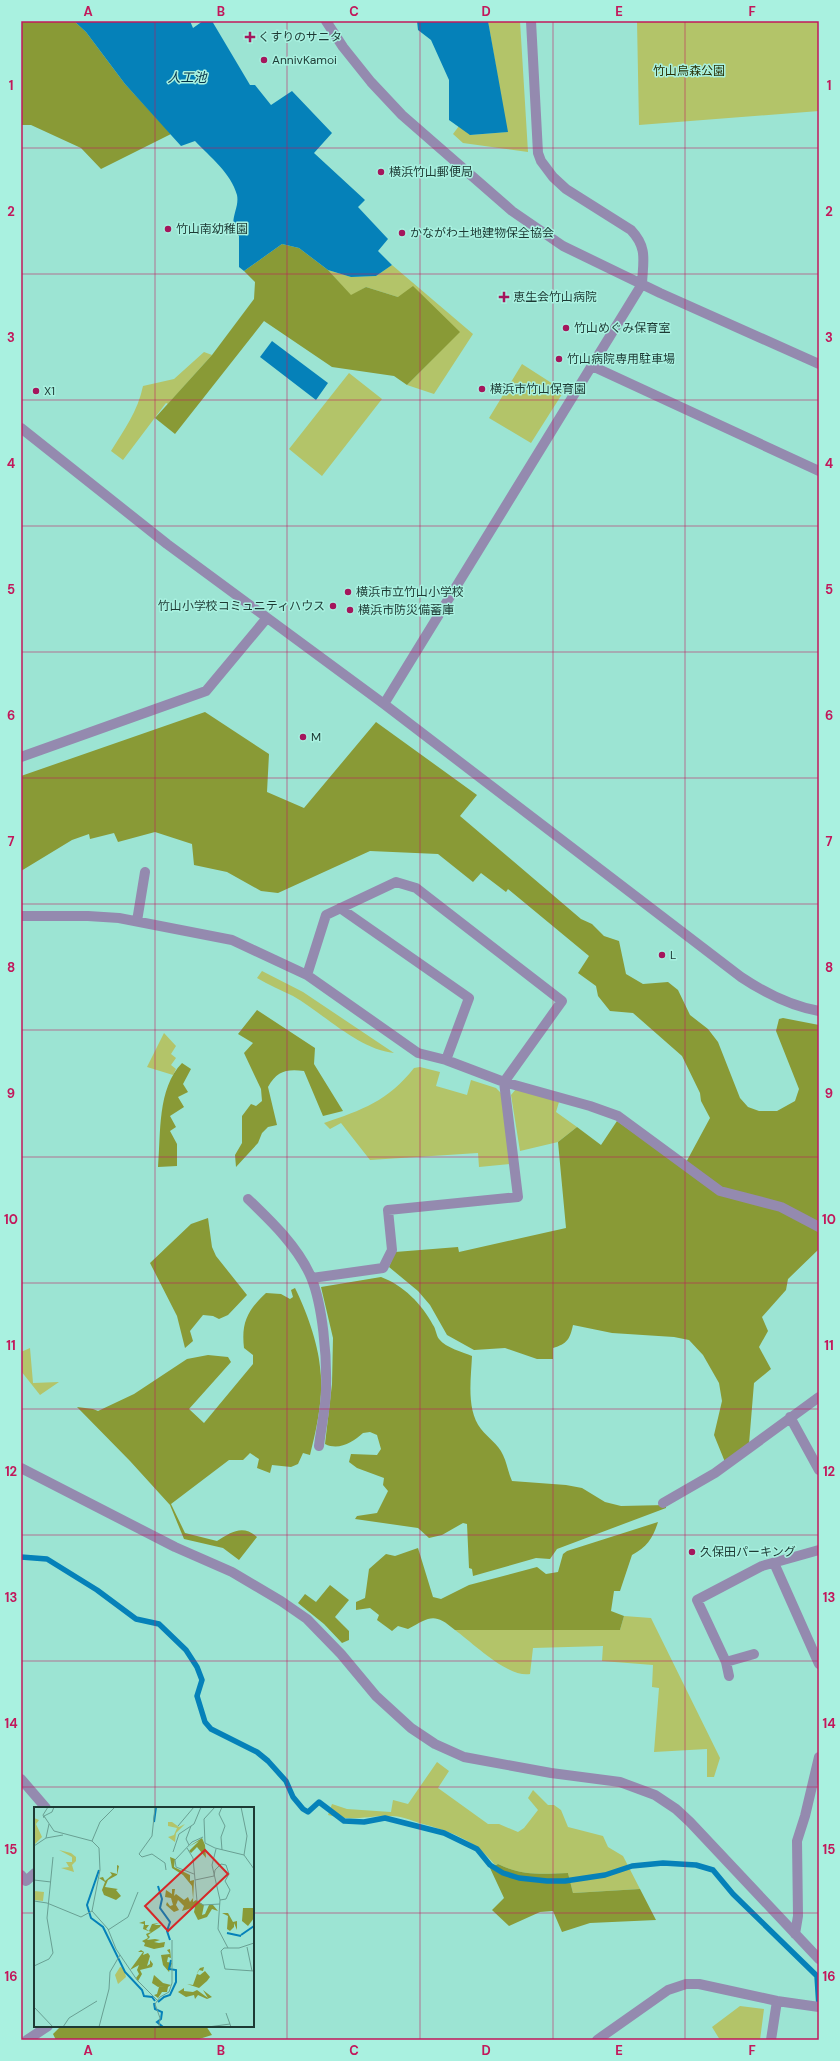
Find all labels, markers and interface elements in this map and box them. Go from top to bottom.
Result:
text: A [83,3,93,20]
text: B [217,3,225,20]
text: C [349,3,359,20]
text: D [481,3,491,20]
text: E [615,3,623,20]
text: F [748,3,756,20]
place label: くすりのサニタ [258,29,342,45]
marker: くすりのサニタ [245,32,255,42]
place label: AnnivKamoi [272,52,337,68]
marker: AnnivKamoi [259,55,269,65]
park label: 竹山烏森公園 [653,63,725,79]
water label: 人工池 [167,69,208,86]
text: 1 [9,77,13,94]
text: 1 [827,77,831,94]
place label: 横浜竹山郵便局 [389,164,473,180]
marker: 横浜竹山郵便局 [376,167,386,177]
text: 2 [7,203,15,220]
text: 2 [825,203,833,220]
place label: 竹山南幼稚園 [176,221,248,237]
marker: 竹山南幼稚園 [163,224,173,234]
place label: かながわ土地建物保全協会 [410,225,554,241]
marker: かながわ土地建物保全協会 [397,228,407,238]
place label: 恵生会竹山病院 [513,289,597,305]
marker: 恵生会竹山病院 [498,291,510,303]
place label: 竹山めぐみ保育室 [574,320,670,336]
marker: 竹山めぐみ保育室 [561,323,571,333]
text: 3 [7,329,15,346]
text: 3 [825,329,833,346]
place label: 竹山病院専用駐車場 [567,351,675,367]
marker: 竹山病院専用駐車場 [554,354,564,364]
place label: 横浜市竹山保育園 [490,381,586,397]
place label: X1 [44,383,55,399]
marker: 横浜市竹山保育園 [477,384,487,394]
marker: X1 [31,386,41,396]
text: 4 [7,455,15,472]
text: 4 [825,455,833,472]
text: 5 [7,581,15,598]
text: 5 [825,581,833,598]
place label: 横浜市立竹山小学校 [356,584,464,600]
marker: 横浜市立竹山小学校 [343,587,353,597]
place label: 竹山小学校コミュニティハウス [158,598,325,614]
marker: 竹山小学校コミュニティハウス [328,601,338,611]
place label: 横浜市防災備蓄庫 [358,602,454,618]
marker: 横浜市防災備蓄庫 [345,605,355,615]
text: 6 [7,707,15,724]
text: 6 [825,707,833,724]
place label: M [311,729,321,745]
marker: M [298,732,308,742]
text: 7 [8,833,15,850]
text: 7 [826,833,833,850]
place label: L [670,947,676,963]
marker: L [657,950,667,960]
text: 8 [7,959,15,976]
text: 8 [825,959,833,976]
text: 9 [7,1085,15,1102]
text: 9 [825,1085,833,1102]
text: 10 [4,1211,18,1228]
text: 10 [822,1211,836,1228]
text: 11 [6,1337,16,1354]
text: 11 [824,1337,834,1354]
text: 12 [5,1463,17,1480]
text: 12 [823,1463,835,1480]
place label: 久保田パーキング [700,1544,796,1560]
marker: 久保田パーキング [687,1547,697,1557]
text: 13 [5,1589,17,1606]
text: 13 [823,1589,835,1606]
text: 14 [4,1715,18,1732]
text: 14 [822,1715,836,1732]
inset map [34,1807,254,2027]
text: 15 [5,1841,17,1858]
text: 15 [823,1841,835,1858]
text: 16 [5,1968,17,1985]
text: 16 [823,1968,835,1985]
text: A [83,2042,93,2059]
text: B [217,2042,225,2059]
text: C [349,2042,359,2059]
text: D [481,2042,491,2059]
text: E [615,2042,623,2059]
text: F [748,2042,756,2059]

